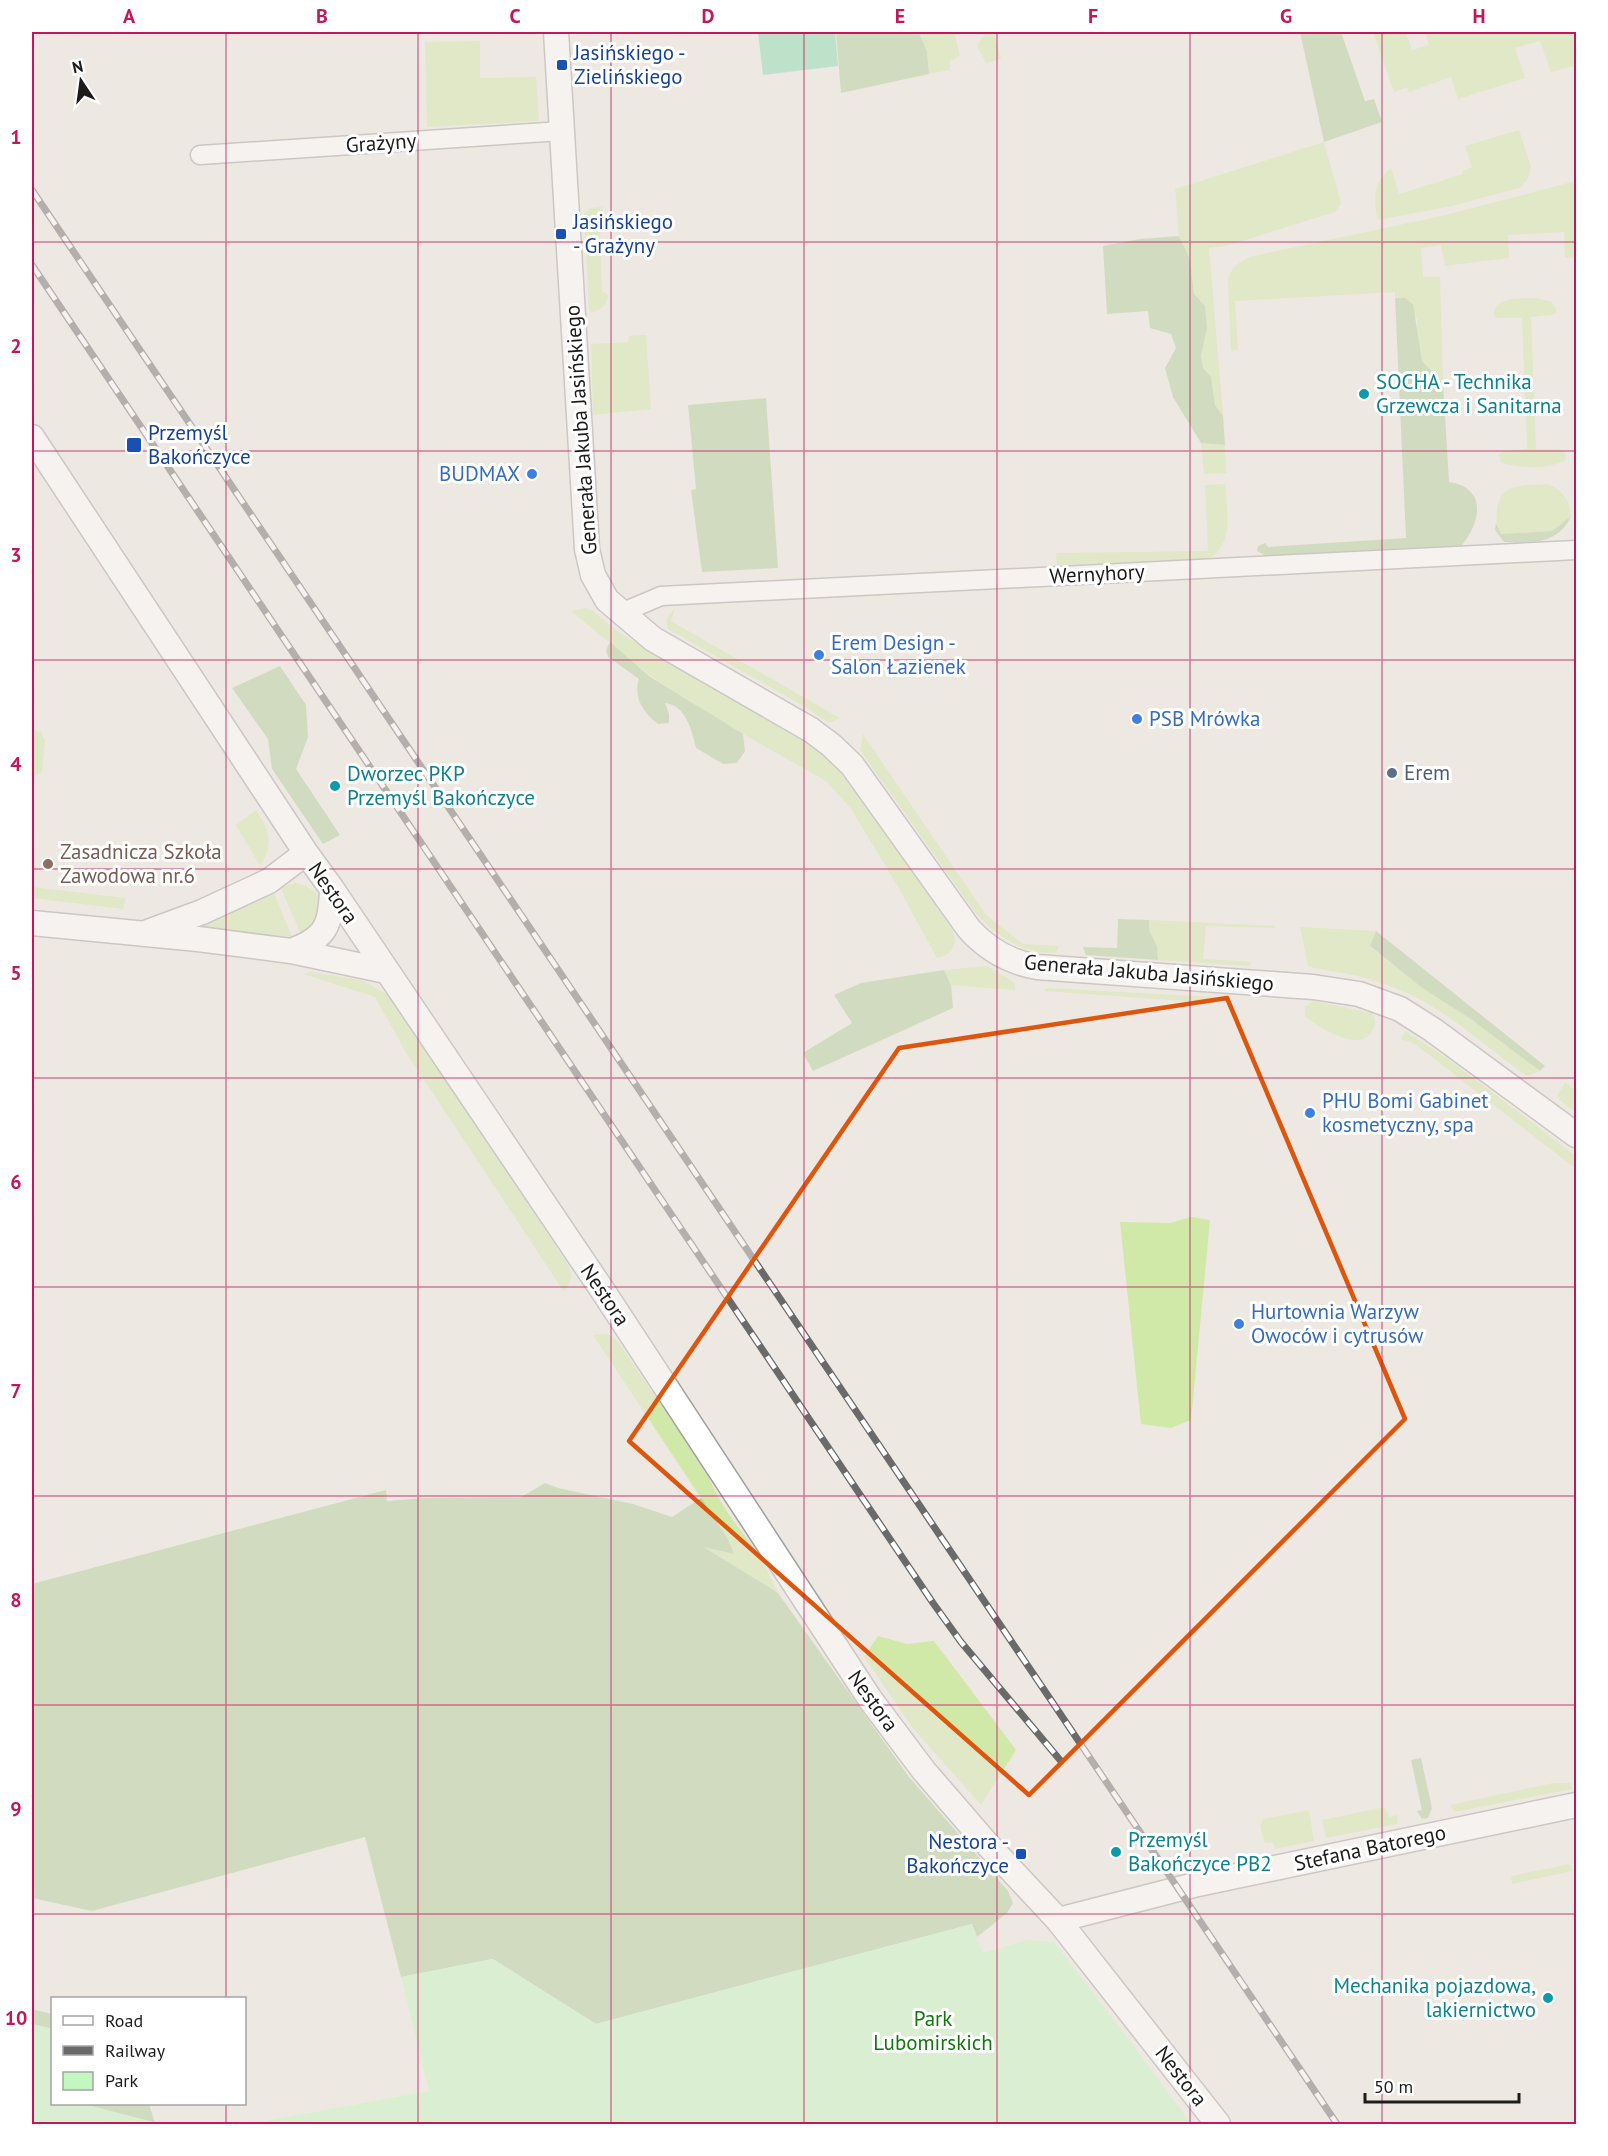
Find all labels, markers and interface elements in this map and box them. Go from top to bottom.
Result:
text: A [123,3,136,29]
text: B [316,3,328,29]
text: C [509,3,521,29]
text: D [702,3,715,29]
text: E [895,3,905,29]
text: F [1088,3,1098,29]
text: G [1280,3,1292,29]
text: H [1472,3,1486,29]
place label: Jasińskiego - Zielińskiego [573,39,685,90]
north arrow [51,51,111,111]
text: N [70,55,85,77]
marker: Jasińskiego - Zielińskiego [555,58,569,72]
text: 1 [10,124,22,150]
street label: Grażyny [345,127,417,158]
place label: Jasińskiego - Grażyny [572,208,673,259]
marker: Jasińskiego - Grażyny [554,227,568,241]
street label: Generała Jakuba Jasińskiego [558,304,603,556]
text: 2 [10,333,22,359]
place label: SOCHA - Technika Grzewcza i Sanitarna [1376,368,1562,419]
marker: SOCHA - Technika Grzewcza i Sanitarna [1357,387,1371,401]
place label: Przemyśl Bakończyce [148,419,251,470]
marker: Przemyśl Bakończyce [125,436,143,454]
place label: BUDMAX [439,460,520,487]
marker: BUDMAX [525,467,539,481]
text: 3 [10,542,22,568]
street label: Wernyhory [1049,558,1145,589]
place label: Erem Design - Salon Łazienek [831,629,966,680]
marker: Erem Design - Salon Łazienek [812,648,826,662]
place label: PSB Mrówka [1149,705,1260,732]
marker: PSB Mrówka [1130,712,1144,726]
text: 4 [10,751,22,777]
place label: Erem [1404,759,1450,786]
place label: Dworzec PKP Przemyśl Bakończyce [347,760,535,811]
marker: Erem [1385,766,1399,780]
marker: Dworzec PKP Przemyśl Bakończyce [328,779,342,793]
place label: Zasadnicza Szkoła Zawodowa nr.6 [60,838,222,889]
marker: Zasadnicza Szkoła Zawodowa nr.6 [41,857,55,871]
street label: Nestora [302,857,364,929]
street label: Generała Jakuba Jasińskiego [1023,948,1275,997]
text: 5 [10,960,22,986]
place label: PHU Bomi Gabinet kosmetyczny, spa [1322,1087,1488,1138]
marker: PHU Bomi Gabinet kosmetyczny, spa [1303,1106,1317,1120]
text: 6 [10,1169,22,1195]
street label: Nestora [575,1258,636,1331]
place label: Hurtownia Warzyw Owoców i cytrusów [1251,1298,1424,1349]
marker: Hurtownia Warzyw Owoców i cytrusów [1232,1317,1246,1331]
text: 7 [10,1378,22,1404]
text: 8 [10,1587,22,1613]
street label: Nestora [842,1665,905,1737]
text: 9 [10,1796,22,1822]
street label: Stefana Batorego [1292,1818,1448,1877]
place label: Przemyśl Bakończyce PB2 [1128,1826,1272,1877]
place label: Nestora - Bakończyce [906,1828,1009,1879]
marker: Przemyśl Bakończyce PB2 [1109,1845,1123,1859]
marker: Nestora - Bakończyce [1014,1847,1028,1861]
place label: Mechanika pojazdowa, lakiernictwo [1333,1972,1536,2023]
marker: Mechanika pojazdowa, lakiernictwo [1541,1991,1555,2005]
legend [51,1997,246,2105]
text: 10 [5,2005,27,2031]
park label: Park Lubomirskich [873,2005,993,2056]
text: Road [105,2009,143,2032]
text: Railway [105,2039,166,2062]
street label: Nestora [1149,2040,1213,2111]
scale bar [1365,2066,1520,2104]
text: Park [105,2069,138,2092]
text: 50 m [1374,2075,1413,2098]

